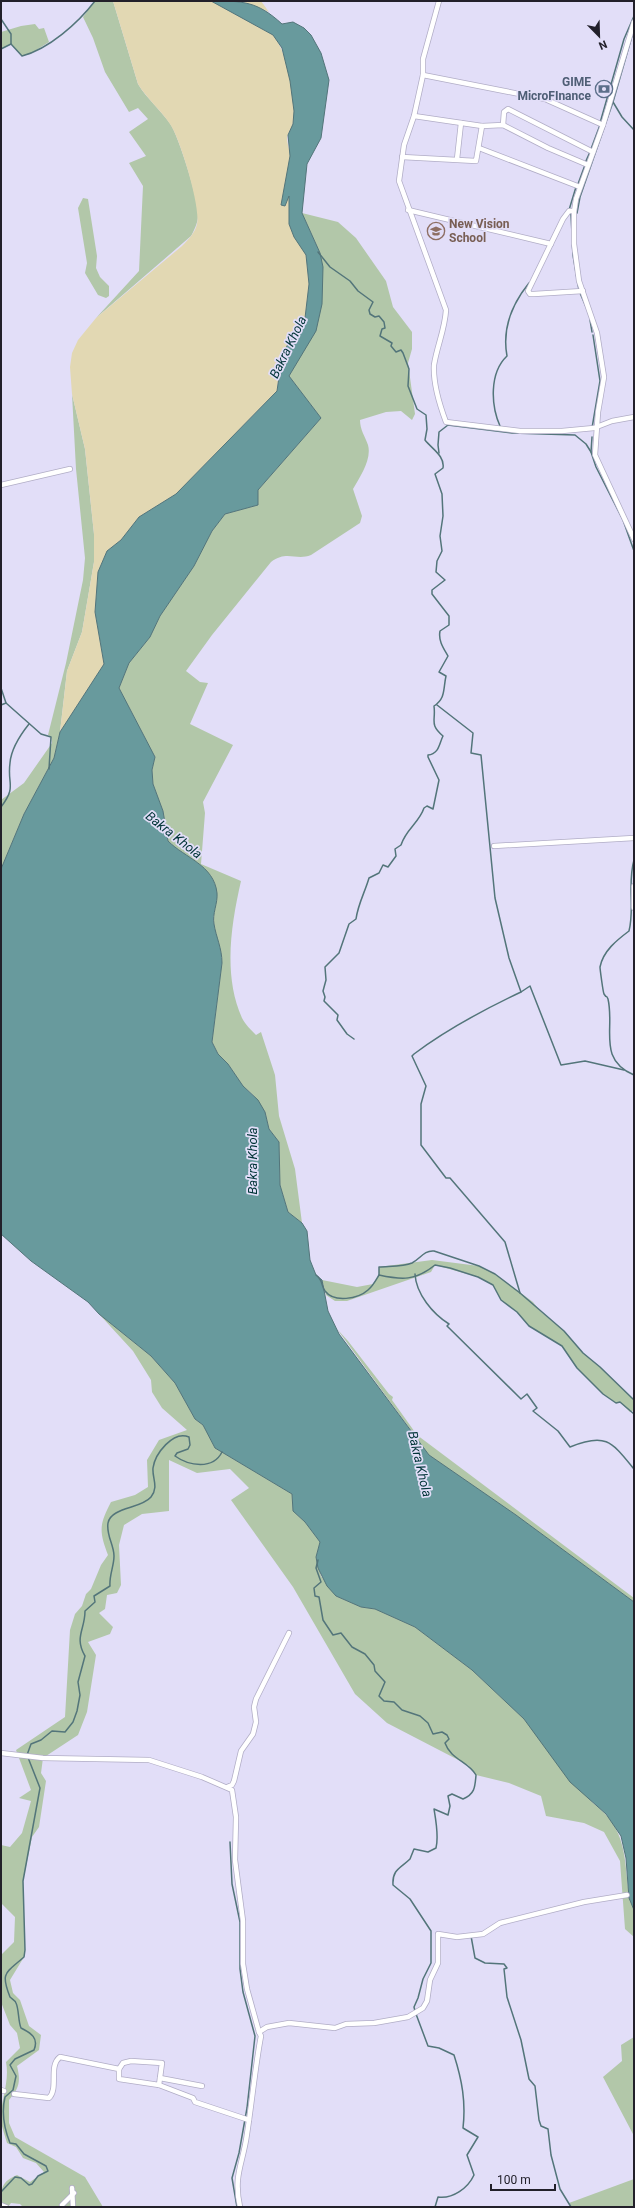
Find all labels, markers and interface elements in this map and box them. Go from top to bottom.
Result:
north arrow [579,16,619,56]
text: N [596,37,609,52]
place label: GIME MicroFInance [517,75,592,103]
bank icon: GIME MicroFInance [594,79,614,99]
place label: New Vision School [449,217,510,245]
school or university icon: New Vision School [426,221,446,241]
water label: Bakra Khola [267,313,310,380]
water label: Bakra Khola [143,808,205,862]
water label: Bakra Khola [245,1127,260,1195]
water label: Bakra Khola [405,1430,435,1499]
scale bar [491,2166,555,2192]
text: 100 m [497,2173,531,2187]

